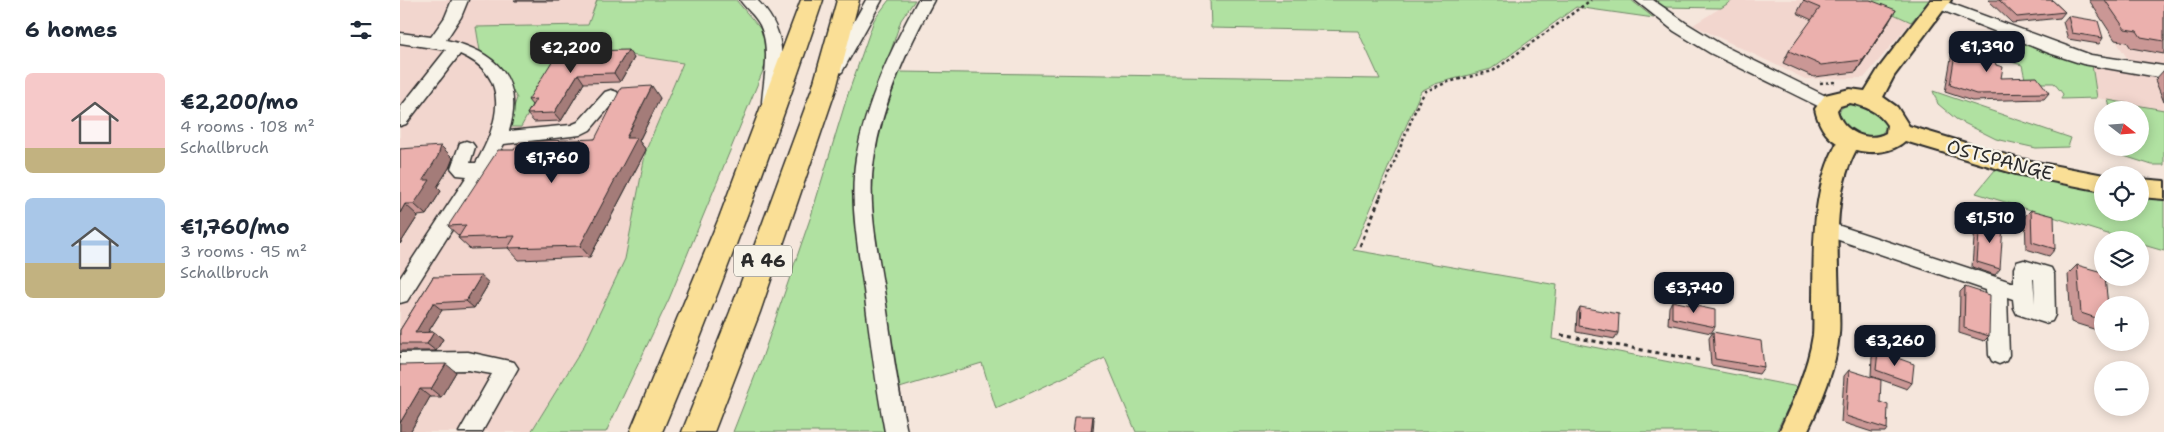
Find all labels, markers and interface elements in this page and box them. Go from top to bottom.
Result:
text: 6 homes [25,16,117,44]
icon: filters [347,16,375,44]
pin: €1,390 [1946,30,2028,73]
pin: €2,200 [530,32,612,74]
text: €1,390 [1960,36,2014,57]
text: €2,200 [541,37,601,58]
text: €2,200/mo [180,88,298,116]
icon: home [65,93,125,153]
north arrow [2094,101,2149,156]
map controls [2094,101,2149,416]
text: 4 rooms · 108 m² [180,116,315,137]
street label: OSTSPANGE [1944,134,2056,186]
text: Schallbruch [180,137,269,158]
pin: €1,760 [511,142,593,184]
text: €1,760 [525,147,579,168]
button: locate [2094,166,2149,221]
pin: €1,510 [1949,202,2031,244]
text: €1,510 [1966,207,2014,228]
text: €1,760/mo [180,213,290,241]
icon: home [65,218,125,278]
button: layers [2094,231,2149,286]
text: 3 rooms · 95 m² [180,241,307,262]
road number: A 46 [734,246,792,276]
text: Schallbruch [180,262,269,283]
pin: €3,740 [1653,272,1735,314]
text: €3,740 [1665,277,1723,298]
button: + [2094,296,2149,351]
pin: €3,260 [1854,324,1936,367]
text: €3,260 [1865,330,1925,351]
button: − [2094,361,2149,416]

